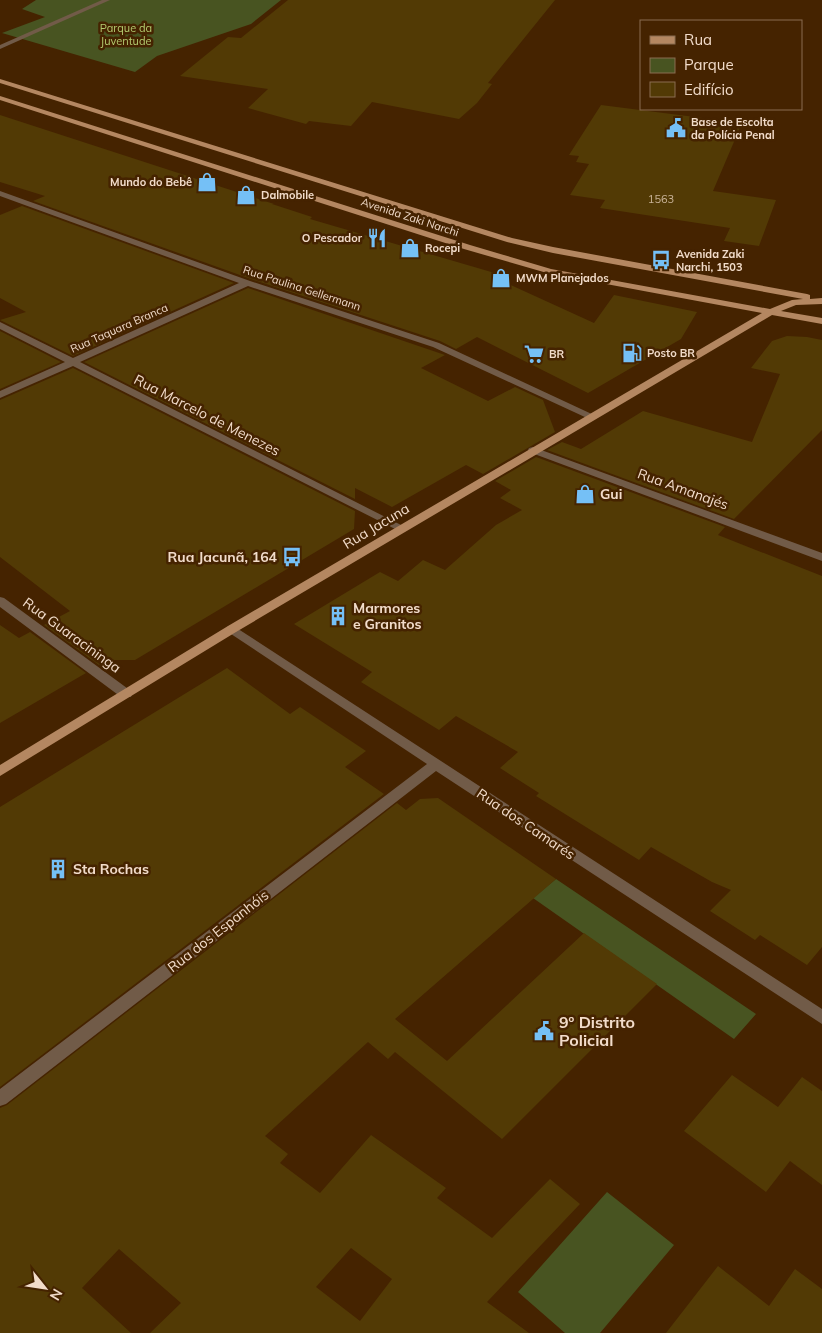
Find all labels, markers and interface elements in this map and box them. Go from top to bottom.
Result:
legend [640,20,802,110]
park label: Parque da Juventude [100,21,152,48]
text: Rua [684,30,712,49]
text: Parque [684,55,734,74]
text: Edifício [684,80,734,99]
place label: Base de Escolta da Polícia Penal [691,115,775,142]
public building icon: Base de Escolta da Polícia Penal [665,117,687,139]
shop icon: Mundo do Bebê [196,171,218,193]
place label: Mundo do Bebê [110,175,192,189]
shop icon: Dalmobile [235,184,257,206]
place label: Dalmobile [261,188,314,202]
house number: 1563 [648,192,674,206]
street label: Avenida Zaki Narchi [359,195,461,239]
restaurant icon: O Pescador [366,227,388,249]
place label: O Pescador [302,231,363,245]
shop icon: Rocepi [399,237,421,259]
place label: Rocepi [425,241,460,255]
place label: Avenida Zaki Narchi, 1503 [676,247,744,274]
bus stop icon: Avenida Zaki Narchi, 1503 [650,249,672,271]
street label: Rua Paulina Gellermann [241,262,363,314]
shop icon: MWM Planejados [490,267,512,289]
place label: MWM Planejados [516,271,609,285]
street label: Rua Taquara Branca [68,300,170,356]
fuel station icon: Posto BR [621,342,643,364]
supermarket icon: BR [523,343,545,365]
place label: Posto BR [647,346,695,360]
place label: BR [549,347,565,361]
street label: Rua Marcelo de Menezes [131,370,283,460]
street label: Rua Amanajés [635,464,731,514]
shop icon: Gui [574,483,596,505]
place label: Gui [600,485,622,503]
street label: Rua Jacuna [339,499,413,553]
bus stop icon: Rua Jacunã, 164 [281,546,303,568]
place label: Rua Jacunã, 164 [168,548,278,566]
street label: Rua Guaracininga [19,593,125,677]
place label: Marmores e Granitos [353,599,422,633]
building icon: Marmores e Granitos [327,605,349,627]
street label: Rua dos Camarés [473,784,579,864]
building icon: Sta Rochas [47,858,69,880]
place label: Sta Rochas [73,860,149,878]
street label: Rua dos Espanhóis [164,886,272,976]
place label: 9º Distrito Policial [559,1012,635,1050]
public building icon: 9º Distrito Policial [533,1020,555,1042]
north arrow [20,1263,70,1313]
text: N [46,1285,67,1304]

